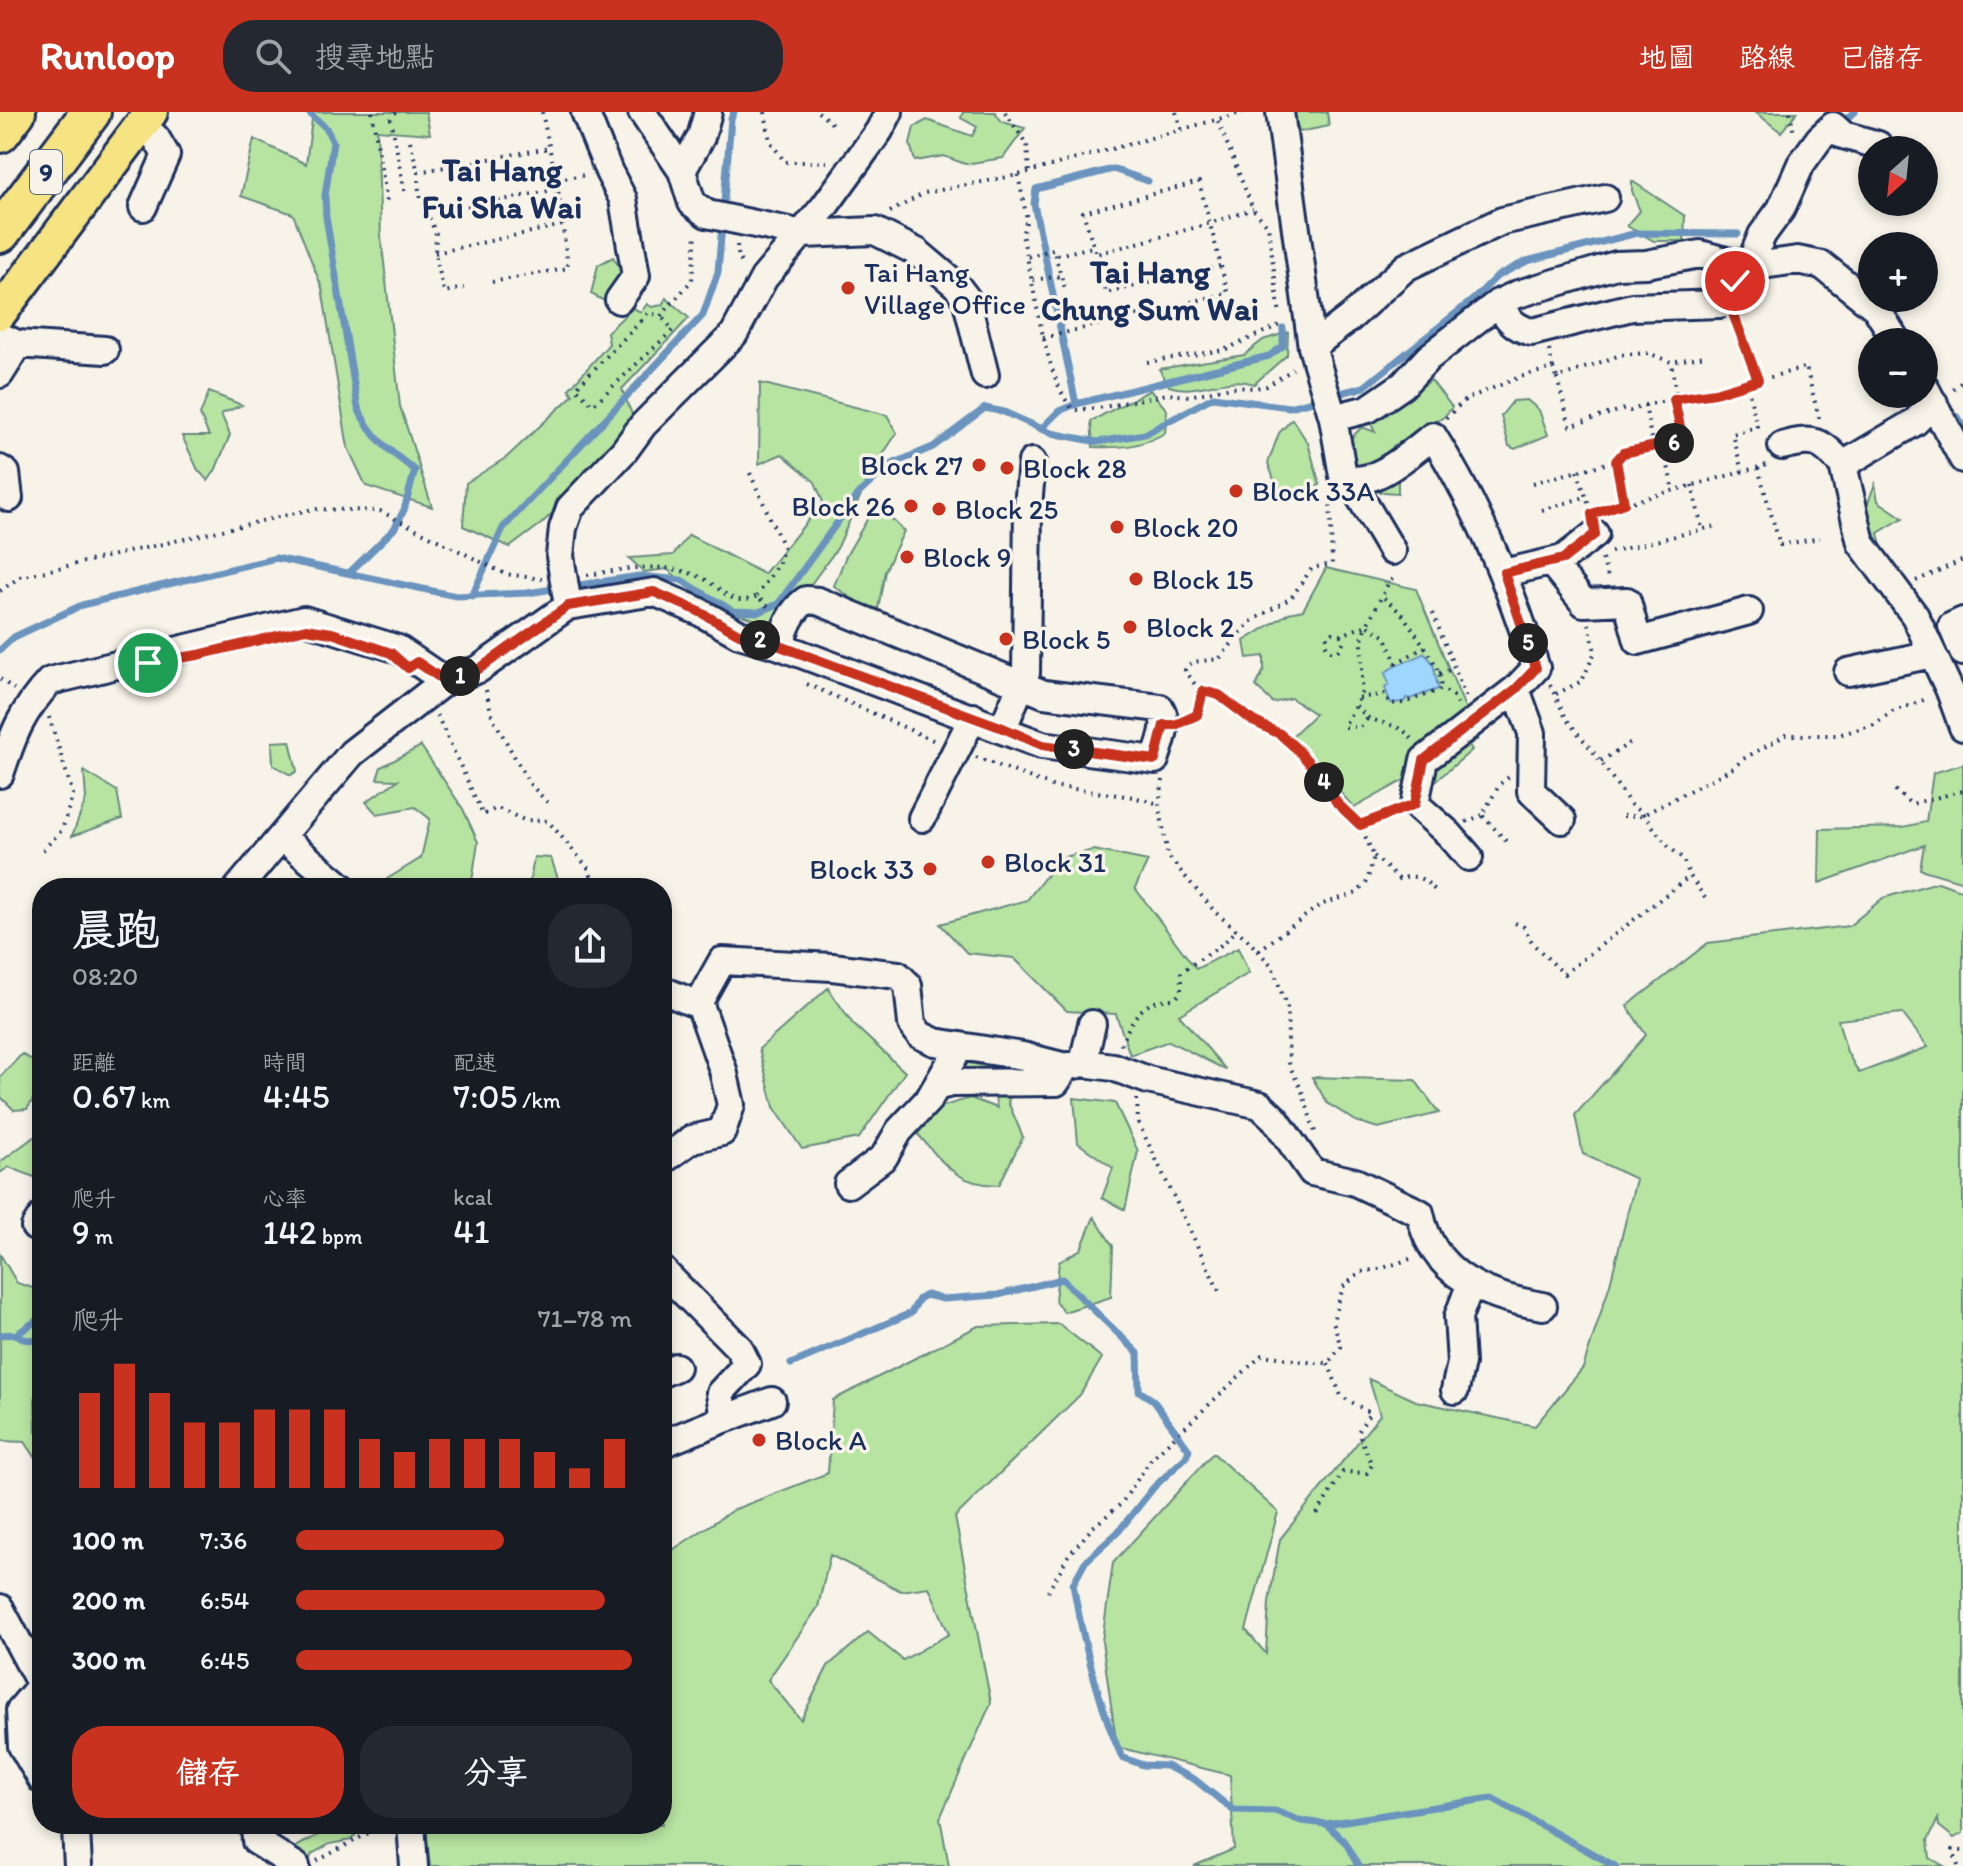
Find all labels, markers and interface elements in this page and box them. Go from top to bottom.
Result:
search box [223,20,783,92]
text: Runloop [40,33,175,79]
icon: search [251,34,295,78]
text: 搜尋地點 [315,38,435,75]
text: 地圖 [1639,40,1695,74]
text: 路線 [1739,40,1795,74]
text: 已儲存 [1839,40,1923,74]
north arrow [1858,136,1938,216]
map controls [1858,136,1938,408]
road number: 9 [30,150,62,194]
district label: Tai Hang Fui Sha Wai [422,151,582,226]
button: + [1858,232,1938,312]
pin [1701,247,1769,315]
district label: Tai Hang Chung Sum Wai [1041,253,1259,328]
place label: Tai Hang Village Office [864,255,1026,321]
icon: check [1713,259,1757,303]
marker: Tai Hang Village Office [839,279,857,297]
button: − [1858,328,1938,408]
pin: 6 [1654,423,1694,463]
text: 6 [1668,429,1680,456]
place label: Block 27 [861,448,963,482]
place label: Block 28 [1023,451,1127,485]
marker: Block 27 [970,456,988,474]
marker: Block 28 [998,459,1016,477]
place label: Block 33A [1252,474,1374,508]
marker: Block 33A [1227,482,1245,500]
place label: Block 26 [792,489,895,523]
place label: Block 25 [955,492,1058,526]
marker: Block 26 [902,497,920,515]
marker: Block 25 [930,500,948,518]
place label: Block 20 [1133,510,1239,544]
marker: Block 20 [1108,518,1126,536]
place label: Block 9 [923,540,1012,574]
marker: Block 9 [898,548,916,566]
place label: Block 15 [1152,562,1254,596]
marker: Block 15 [1127,570,1145,588]
place label: Block 2 [1146,610,1235,644]
marker: Block 2 [1121,618,1139,636]
pin: 2 [740,620,780,660]
place label: Block 5 [1022,622,1111,656]
pin: 5 [1508,623,1548,663]
text: 2 [754,626,766,653]
pin [114,629,182,697]
text: 5 [1522,629,1534,656]
marker: Block 5 [997,630,1015,648]
icon: arrive [126,641,170,685]
pin: 1 [440,656,480,696]
text: 1 [455,662,465,689]
pin: 3 [1054,729,1094,769]
text: 3 [1068,735,1080,762]
pin: 4 [1304,762,1344,802]
text: 4 [1317,768,1331,795]
place label: Block 31 [1004,845,1106,879]
place label: Block 33 [810,852,914,886]
marker: Block 31 [979,853,997,871]
marker: Block 33 [921,860,939,878]
text: 晨跑 [72,903,160,956]
button: share [548,904,632,988]
text: 08:20 [72,960,138,992]
text: 距離 [72,1049,116,1076]
text: 時間 [263,1049,307,1076]
text: 配速 [453,1049,497,1076]
text: 0.67 [72,1076,136,1117]
text: 4:45 [263,1076,330,1117]
text: 7:05 [453,1076,517,1117]
text: km [136,1087,170,1114]
text: /km [517,1087,561,1114]
text: kcal [453,1184,492,1211]
text: 爬升 [72,1185,116,1212]
text: 心率 [263,1185,307,1212]
text: 41 [453,1211,490,1252]
text: 9 [72,1212,90,1253]
text: 142 [263,1212,317,1253]
text: m [90,1223,113,1250]
text: bpm [317,1223,363,1250]
text: 71–78 m [538,1302,632,1334]
text: 爬升 [72,1304,124,1336]
place label: Block A [775,1423,867,1457]
marker: Block A [750,1431,768,1449]
text: 100 m [72,1524,144,1556]
text: 7:36 [200,1524,247,1556]
text: 200 m [72,1584,145,1616]
text: 6:54 [200,1584,249,1616]
text: 300 m [72,1644,146,1676]
text: 6:45 [200,1644,249,1676]
button: 儲存 [72,1726,344,1818]
button: 分享 [360,1726,632,1818]

